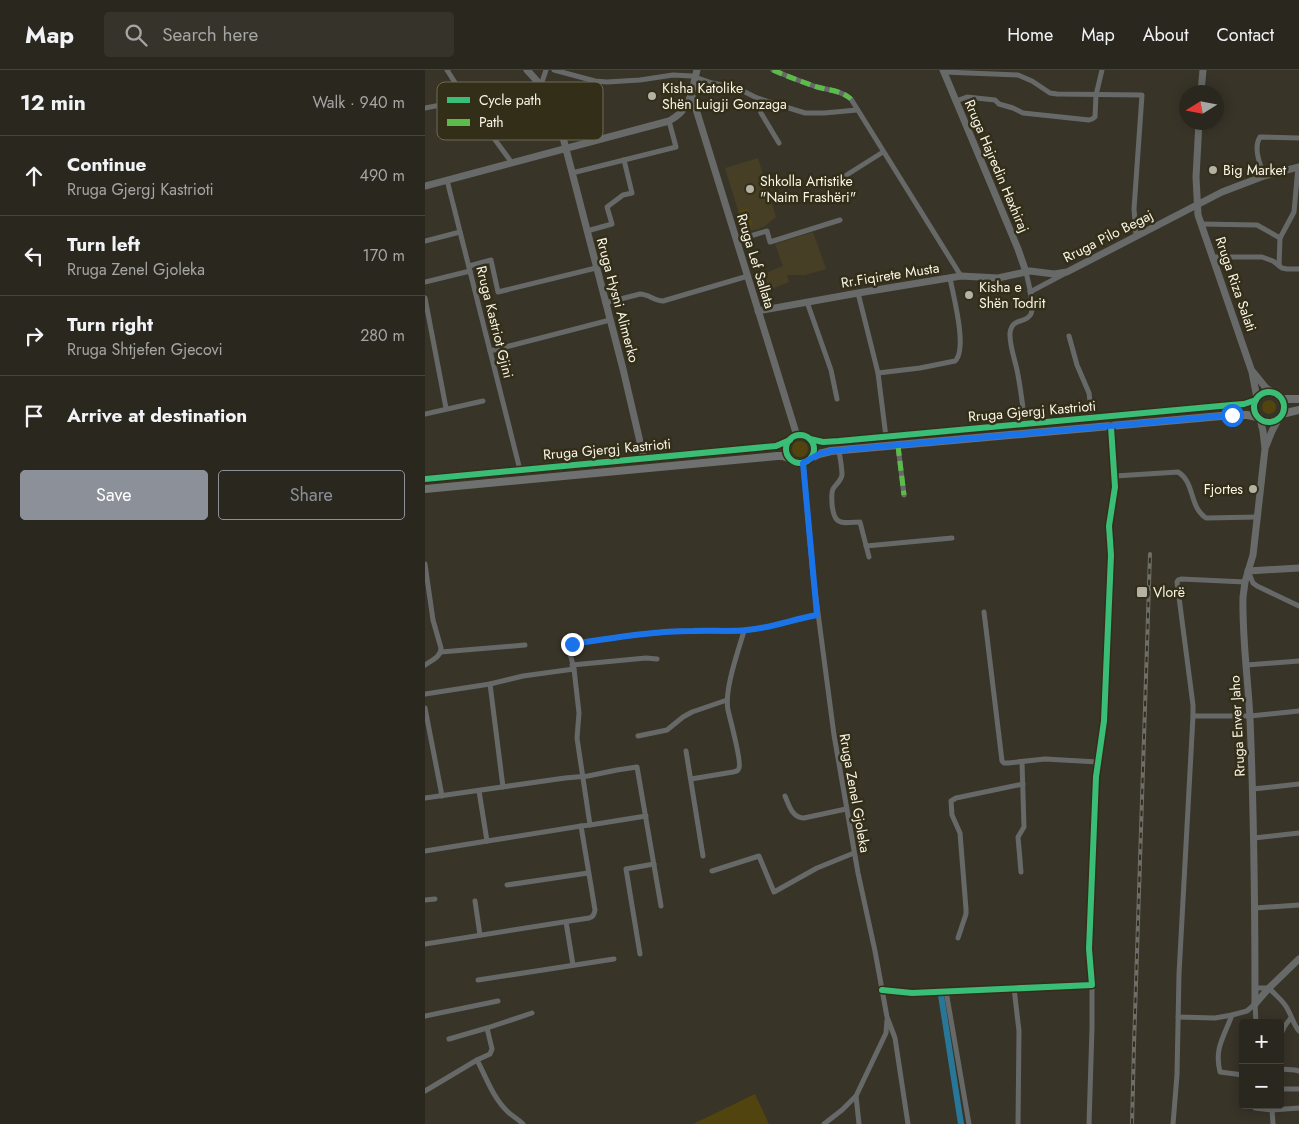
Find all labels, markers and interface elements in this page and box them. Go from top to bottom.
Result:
search box [104,12,454,57]
text: Map [25,17,74,52]
icon: search [122,21,150,49]
text: Search here [162,21,258,48]
text: Home [1007,22,1053,48]
text: Map [1081,22,1115,48]
text: About [1143,22,1188,48]
text: Contact [1216,22,1274,48]
place label: Kisha Katolike Shën Luigji Gonzaga [662,78,787,114]
legend [437,82,603,140]
north arrow [1179,85,1224,130]
text: 12 min [20,88,86,118]
text: Cycle path [479,90,541,110]
marker: Kisha Katolike Shën Luigji Gonzaga [646,90,658,102]
text: Walk · 940 m [313,91,405,114]
street label: Rruga Hajredin Haxhiraj [960,96,1034,236]
text: Path [479,112,504,132]
text: Continue [67,151,146,178]
place label: Big Market [1223,160,1287,180]
icon: ahead [20,162,48,190]
text: 490 m [360,164,405,187]
marker: Big Market [1207,164,1219,176]
place label: Shkolla Artistike "Naim Frashëri" [760,171,856,207]
text: Rruga Gjergj Kastrioti [67,178,214,201]
marker: Shkolla Artistike "Naim Frashëri" [744,183,756,195]
street label: Rruga Pilo Begaj [1060,205,1156,267]
street label: Rruga Lef Sallata [732,211,780,311]
text: Turn left [67,231,140,258]
street label: Rruga Riza Salati [1210,234,1262,334]
street label: Rruga Hysni Alimerko [592,235,644,365]
icon: left [20,242,48,270]
text: 170 m [363,244,405,267]
street label: Rr.Fiqirete Musta [839,257,941,293]
text: Rruga Zenel Gjoleka [67,258,205,281]
street label: Rruga Kastriot Gjini [471,264,519,380]
place label: Kisha e Shën Todrit [979,277,1046,313]
marker: Kisha e Shën Todrit [963,289,975,301]
text: Turn right [67,311,153,338]
icon: right [20,322,48,350]
text: 280 m [360,324,405,347]
text: Rruga Shtjefen Gjecovi [67,338,223,361]
street label: Rruga Gjergj Kastrioti [967,395,1097,427]
icon: arrive [20,402,48,430]
text: Arrive at destination [67,402,247,429]
route start [1221,404,1244,427]
street label: Rruga Gjergj Kastrioti [542,433,672,465]
button: Save [20,470,208,520]
button: Share [218,470,405,520]
place label: Fjortes [1204,479,1243,499]
marker: Fjortes [1247,483,1259,495]
place label: Vlorë [1153,582,1185,602]
marker: Vlorë [1135,585,1149,599]
route end [561,633,584,656]
street label: Rruga Enver Jaho [1224,675,1250,777]
street label: Rruga Zenel Gjoleka [835,732,875,854]
map controls [1239,1019,1284,1109]
button: + [1239,1019,1284,1064]
button: − [1239,1064,1284,1109]

